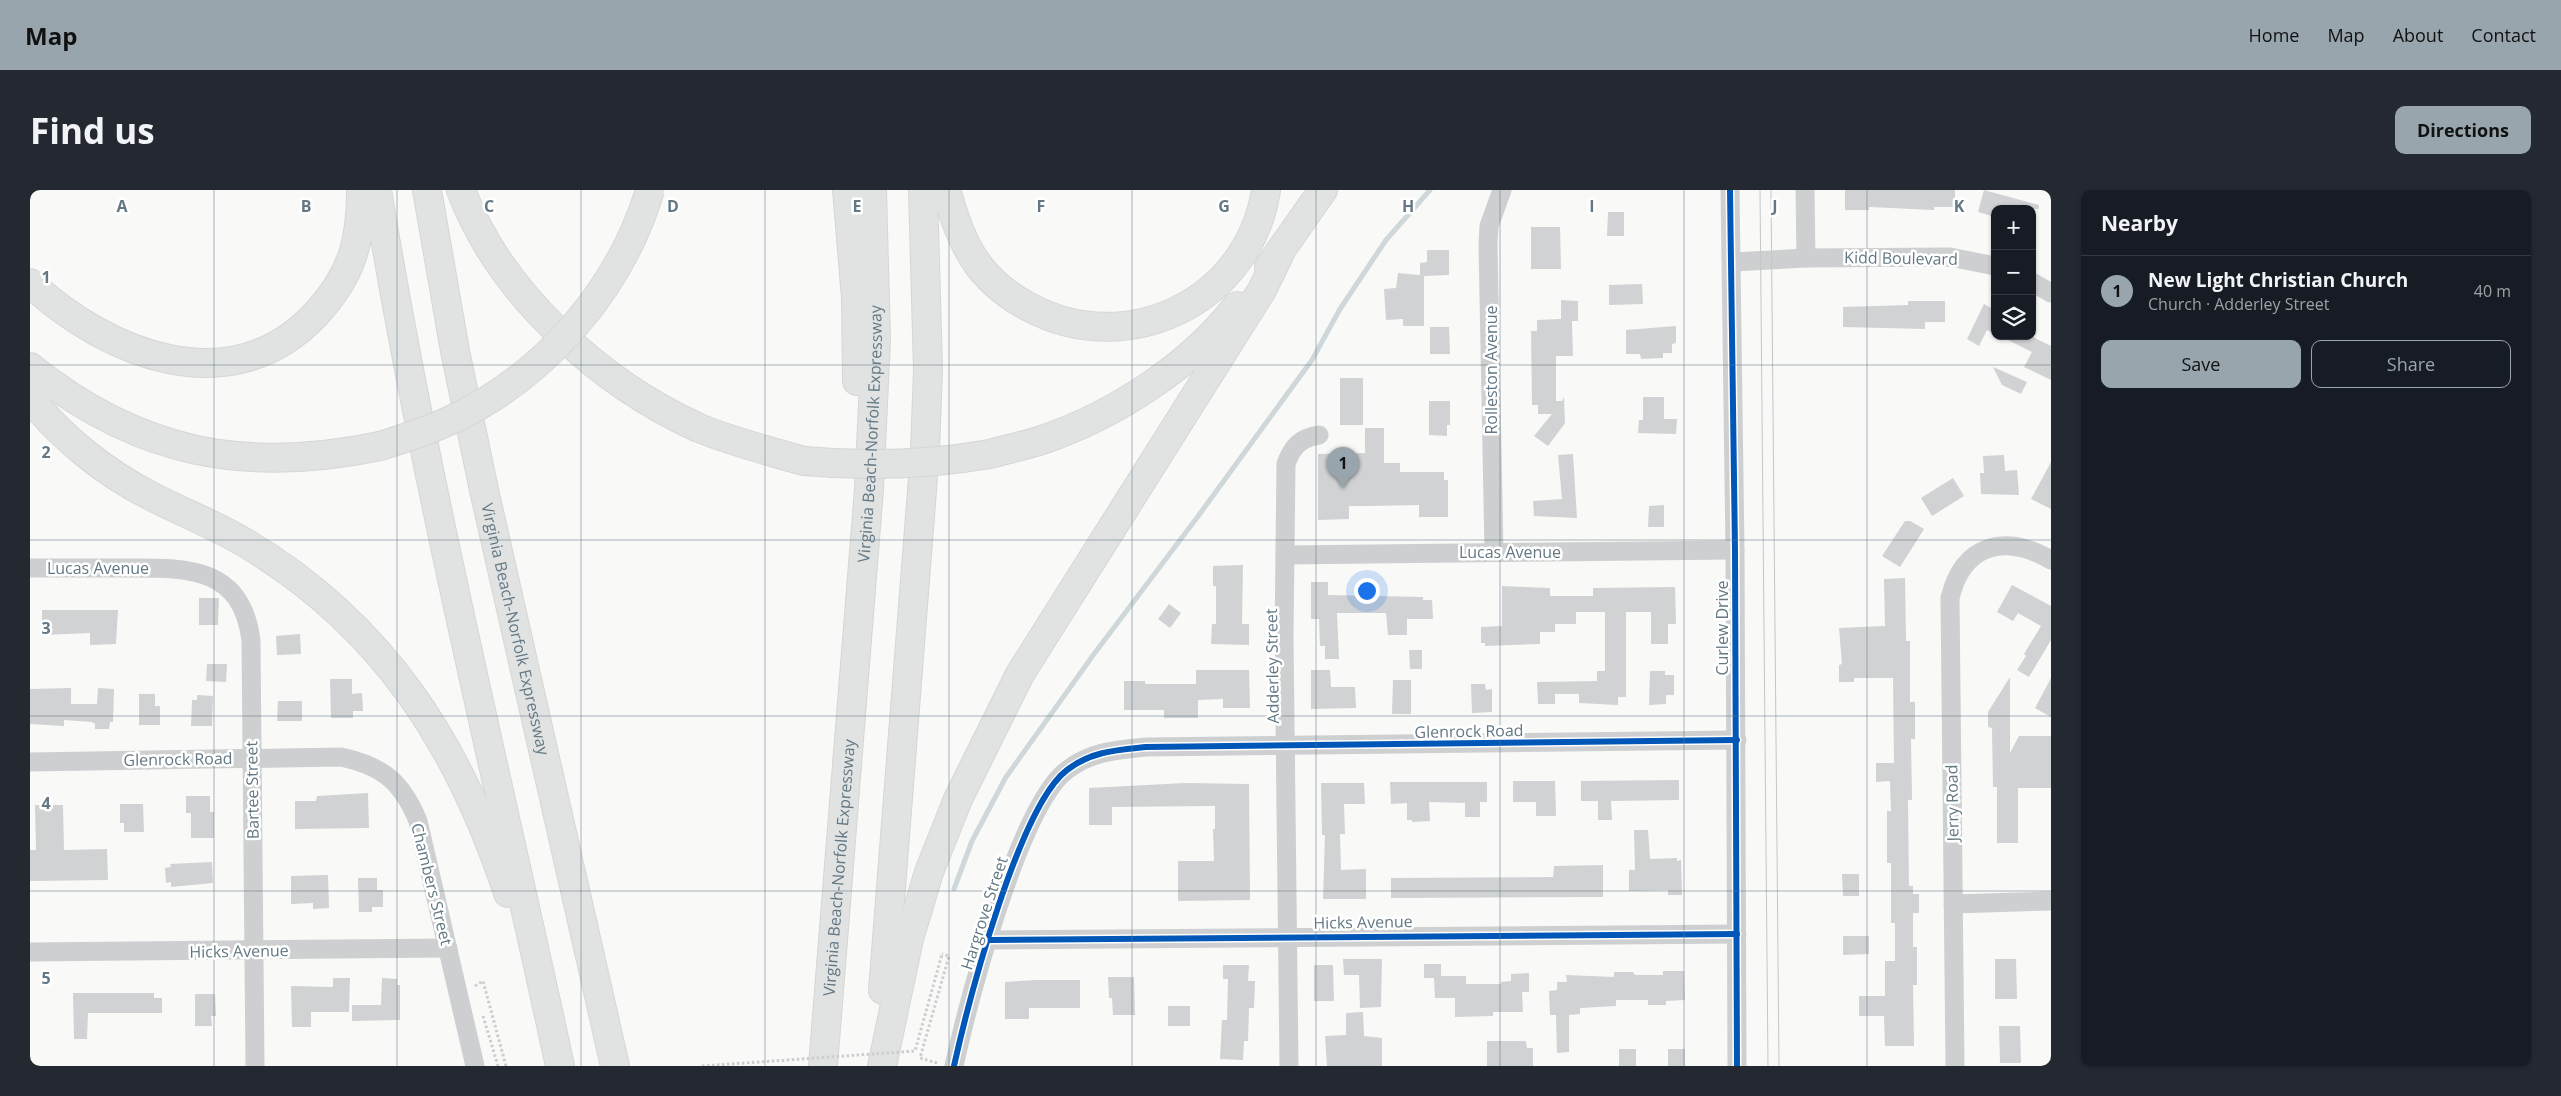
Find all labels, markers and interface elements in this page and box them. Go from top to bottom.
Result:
text: Map [25,19,77,52]
text: Home [2249,23,2299,47]
text: Map [2327,23,2365,47]
text: About [2393,23,2443,47]
text: Contact [2471,23,2536,47]
button: Directions [2395,106,2531,154]
text: Find us [30,107,155,154]
text: A [116,195,128,217]
text: B [301,195,311,217]
text: C [484,195,494,217]
text: D [667,195,679,217]
text: E [853,195,862,217]
text: F [1037,195,1045,217]
text: G [1218,195,1230,217]
text: H [1402,195,1414,217]
text: I [1589,195,1595,217]
text: J [1770,195,1778,217]
text: K [1954,195,1965,217]
map controls [1991,205,2036,340]
button: + [1991,205,2036,250]
text: Nearby [2101,209,2178,237]
street label: Kidd Boulevard [1844,246,1958,270]
button: − [1991,250,2036,295]
text: 1 [41,266,51,288]
text: New Light Christian Church [2148,267,2408,293]
text: 1 [2112,280,2122,302]
text: 40 m [2474,280,2511,302]
text: Church · Adderley Street [2148,293,2329,315]
button: layers [1991,295,2036,340]
street label: Virginia Beach-Norfolk Expressway [852,304,887,563]
street label: Rolleston Avenue [1480,305,1502,435]
button: Save [2101,340,2301,388]
button: Share [2311,340,2511,388]
text: 2 [41,441,51,463]
pin: 1 [1327,447,1359,488]
street label: Virginia Beach-Norfolk Expressway [476,501,555,758]
street label: Lucas Avenue [1459,541,1561,563]
street label: Lucas Avenue [47,557,149,579]
your location [1354,578,1380,604]
street label: Curlew Drive [1711,580,1733,676]
street label: Adderley Street [1260,608,1284,724]
text: 3 [41,617,51,639]
street label: Glenrock Road [1414,719,1524,743]
street label: Virginia Beach-Norfolk Expressway [818,737,860,997]
street label: Bartee Street [240,740,264,839]
street label: Glenrock Road [123,747,233,771]
street label: Jerry Road [1940,764,1964,844]
text: 4 [41,792,51,814]
street label: Chambers Street [406,821,458,948]
street label: Hargrove Street [955,853,1013,972]
street label: Hicks Avenue [1313,910,1413,934]
street label: Hicks Avenue [189,939,289,963]
text: 5 [41,967,51,989]

